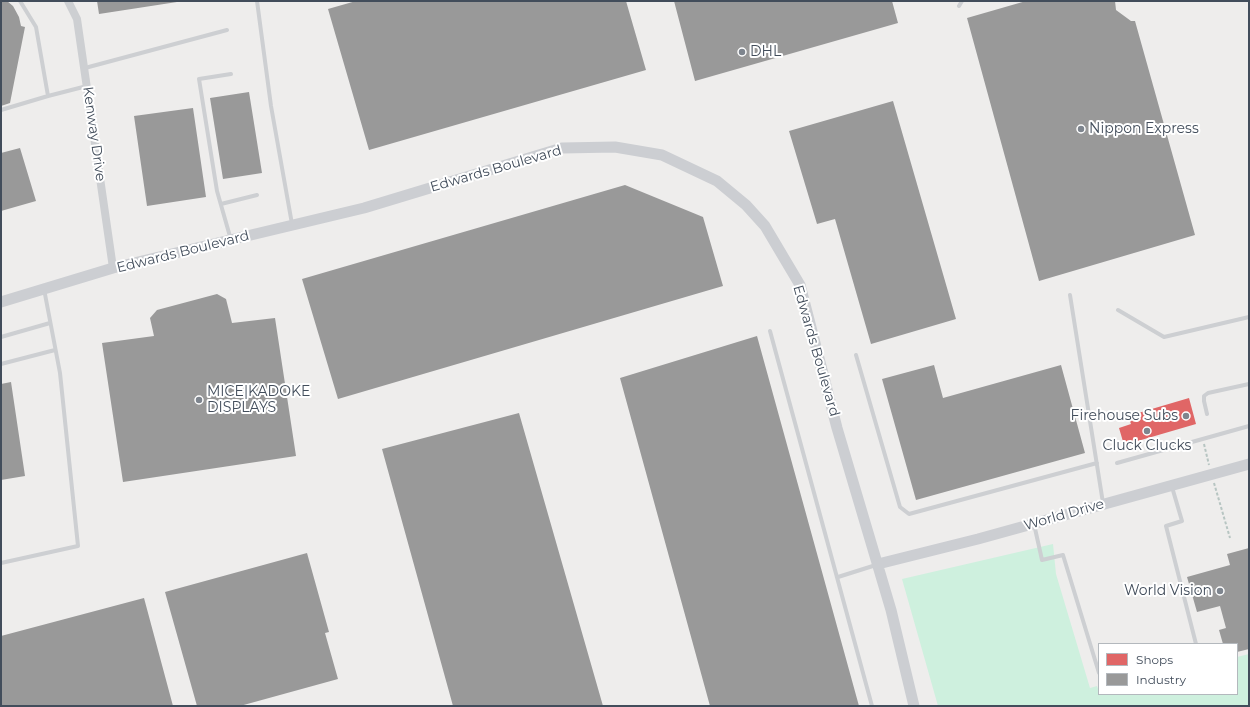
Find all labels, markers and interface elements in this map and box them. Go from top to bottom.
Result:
place label: DHL [750,44,781,60]
marker: DHL [737,47,747,57]
street label: Kenway Drive [79,86,109,182]
place label: Nippon Express [1089,121,1199,137]
marker: Nippon Express [1076,124,1086,134]
street label: Edwards Boulevard [428,142,564,196]
street label: Edwards Boulevard [115,227,251,277]
street label: Edwards Boulevard [789,283,843,419]
place label: MICE|KADOKE DISPLAYS [207,384,310,416]
marker: MICE|KADOKE DISPLAYS [194,395,204,405]
place label: Firehouse Subs [1071,408,1178,424]
marker: Firehouse Subs [1181,411,1191,421]
marker: Cluck Clucks [1142,426,1152,436]
place label: Cluck Clucks [1103,438,1191,454]
street label: World Drive [1022,496,1106,534]
place label: World Vision [1124,583,1212,599]
marker: World Vision [1215,586,1225,596]
legend [1098,643,1238,695]
text: Shops [1136,652,1173,667]
text: Industry [1136,672,1186,687]

